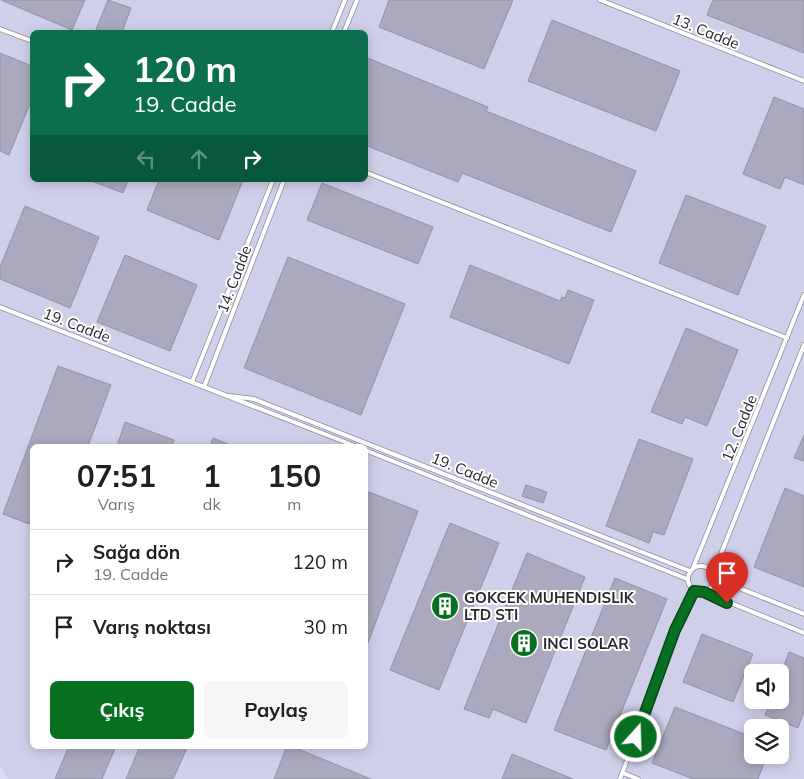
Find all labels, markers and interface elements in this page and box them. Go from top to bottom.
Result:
street label: 13. Cadde [670,9,742,53]
text: 120 m [133,47,237,91]
icon: right [50,50,115,115]
text: 19. Cadde [133,90,236,118]
icon: left [132,145,160,173]
icon: ahead [185,145,213,173]
icon: right [238,145,266,173]
street label: 14. Cadde [212,243,256,315]
street label: 19. Cadde [41,303,113,347]
street label: 12. Cadde [717,392,761,464]
street label: 19. Cadde [429,448,501,492]
text: 07:51 [77,457,156,495]
text: 1 [203,457,221,495]
text: 150 [267,457,321,495]
text: Varış [98,494,135,514]
text: dk [203,494,221,514]
text: m [287,494,301,514]
text: Sağa dön [93,540,180,564]
icon: right [50,548,78,576]
text: 120 m [292,550,348,574]
pin [706,552,748,603]
icon: arrive [713,559,741,587]
text: 19. Cadde [93,564,168,584]
place label: GOKCEK MUHENDISLIK LTD STI [464,588,635,624]
building icon: GOKCEK MUHENDISLIK LTD STI [430,591,460,621]
icon: arrive [50,613,78,641]
text: Varış noktası [93,615,211,639]
text: 30 m [304,615,348,639]
building icon: INCI SOLAR [509,628,539,658]
place label: INCI SOLAR [543,634,629,653]
map controls [744,664,789,764]
button: sound [744,664,789,709]
button: Çıkış [50,681,194,739]
button: Paylaş [204,681,348,739]
position arrow [609,710,661,762]
button: layers [744,719,789,764]

